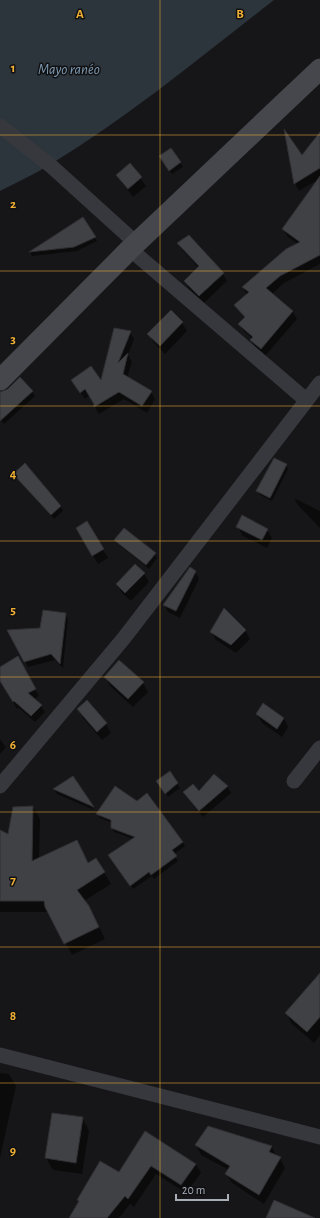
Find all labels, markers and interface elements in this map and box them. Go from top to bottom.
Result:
text: A [76,8,84,21]
text: B [236,8,244,21]
text: 1 [11,62,15,75]
water label: Mayo ranéo [38,62,100,77]
text: 2 [10,198,16,211]
text: 3 [10,333,16,346]
text: 4 [10,468,17,481]
text: 5 [10,604,16,617]
text: 6 [10,739,16,752]
text: 7 [10,874,16,887]
text: 8 [10,1010,16,1023]
text: 9 [10,1145,16,1158]
scale bar [176,1176,228,1202]
text: 20 m [182,1184,205,1196]

